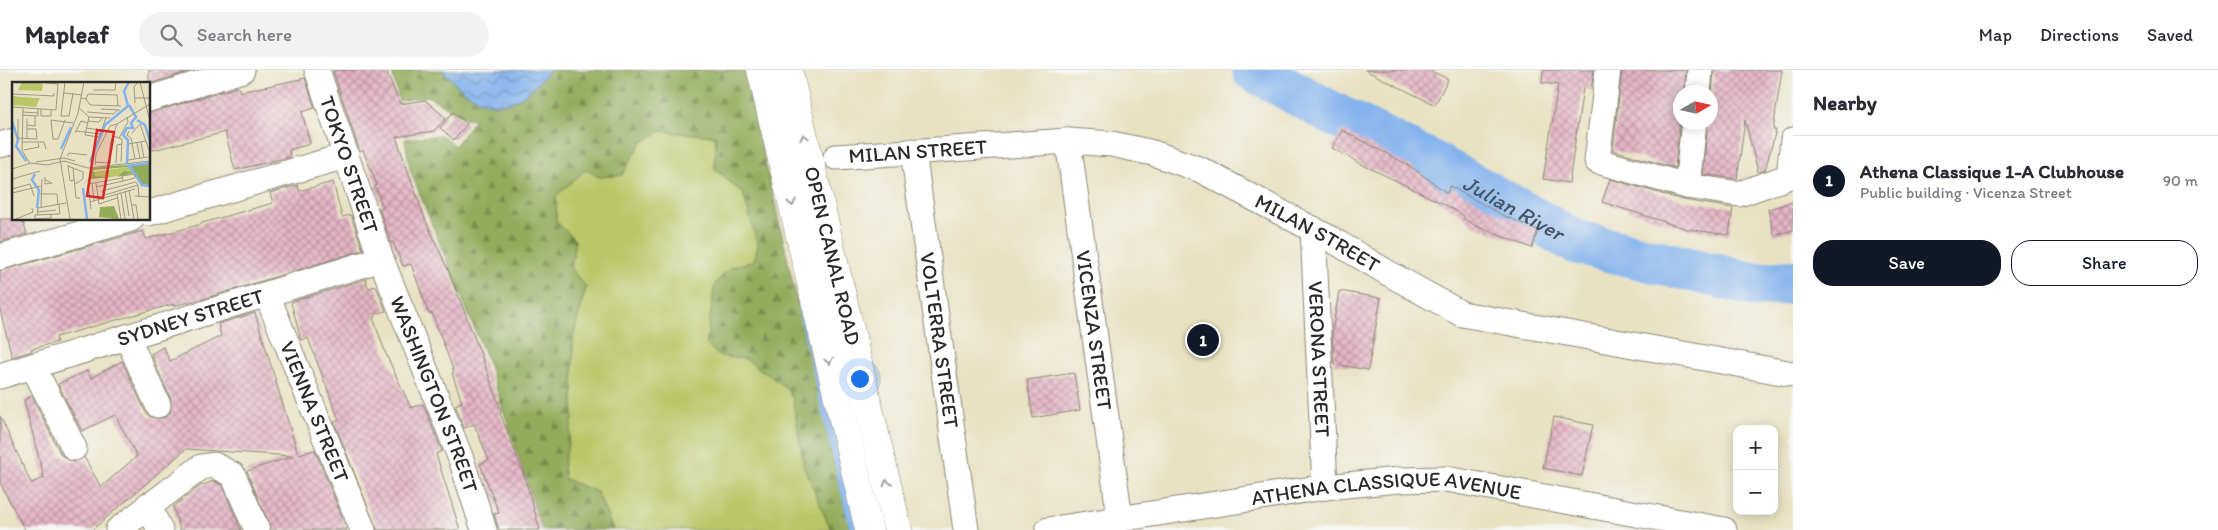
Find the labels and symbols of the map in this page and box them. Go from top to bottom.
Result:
inset map [12,82,150,220]
north arrow [1673,85,1718,130]
street label: TOKYO STREET [315,93,384,237]
one-way arrow [799,133,810,142]
street label: MILAN STREET [848,134,988,168]
street label: OPEN CANAL ROAD [799,164,866,348]
water label: Julian River [1458,169,1571,248]
street label: MILAN STREET [1251,188,1385,277]
one-way arrow [786,198,797,207]
street label: VICENZA STREET [1071,249,1118,412]
street label: VOLTERRA STREET [915,251,965,430]
street label: VERONA STREET [1303,280,1336,438]
street label: SYDNEY STREET [114,283,267,351]
street label: WASHINGTON STREET [385,292,484,496]
pin: 1 [1187,321,1219,359]
street label: VIENNA STREET [275,337,355,486]
one-way arrow [823,356,834,365]
your location [847,366,873,392]
street label: ATHENA CLASSIQUE AVENUE [1249,466,1524,510]
one-way arrow [882,478,893,487]

